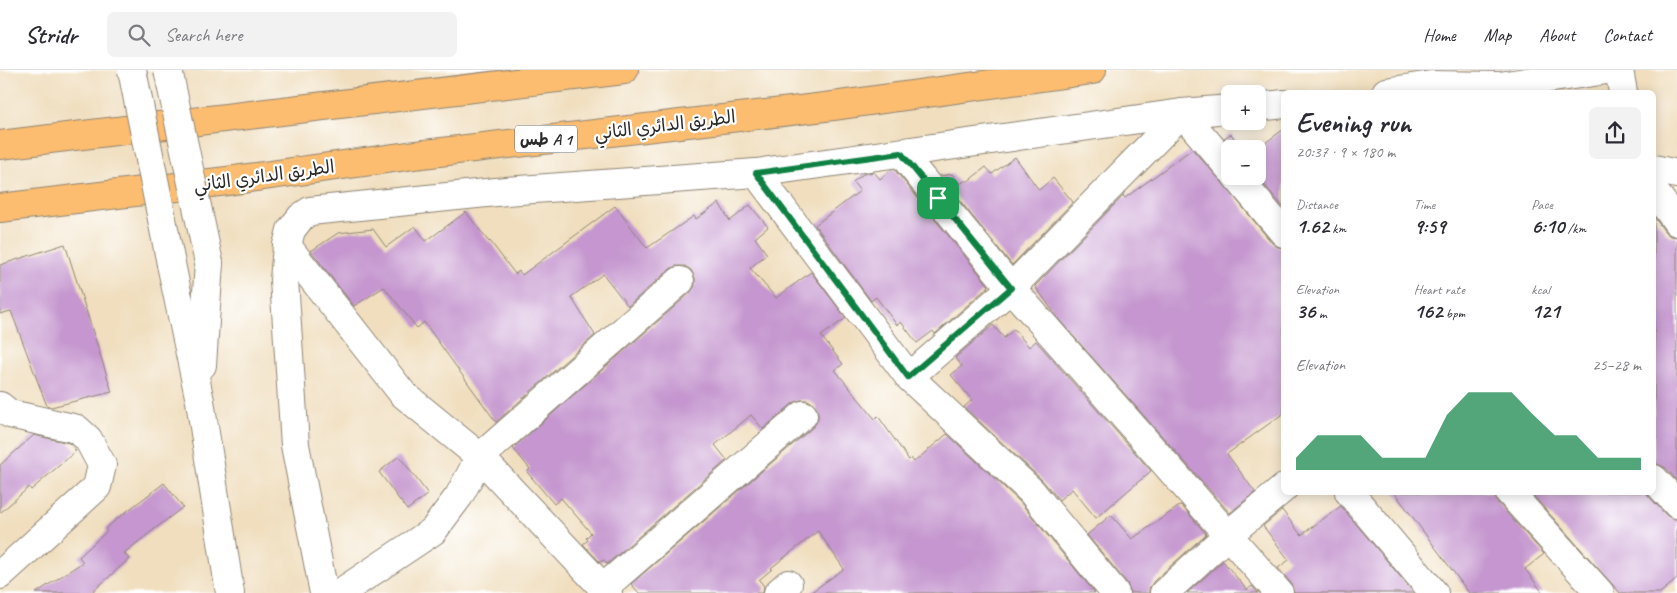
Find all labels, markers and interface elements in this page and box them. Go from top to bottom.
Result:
search box [107,12,457,57]
text: Stridr [25,20,77,50]
icon: search [125,21,153,49]
text: Search here [165,23,242,47]
text: Home [1423,24,1456,46]
text: Map [1484,24,1511,46]
text: About [1539,24,1575,46]
text: Contact [1603,24,1652,46]
map controls [1221,85,1266,185]
button: + [1221,85,1266,130]
street label: الطريق الدائري الثاني [593,105,737,150]
text: Evening run [1296,105,1411,140]
button: share [1589,107,1641,159]
road number: طس A 1 [515,126,577,152]
button: − [1221,140,1266,185]
text: 20:37 · 9 × 180 m [1296,142,1395,162]
street label: الطريق الدائري الثاني [192,155,336,202]
pin [917,177,959,219]
icon: arrive [924,184,952,212]
text: Distance [1296,196,1338,213]
text: Time [1414,196,1435,213]
text: Pace [1531,196,1553,213]
text: 1.62 [1296,213,1329,239]
text: 9:59 [1414,213,1445,239]
text: 6:10 [1531,213,1564,239]
text: km [1329,220,1346,237]
text: /km [1564,220,1586,237]
text: Elevation [1296,281,1339,298]
text: Heart rate [1414,281,1465,298]
text: kcal [1531,281,1550,298]
text: 36 [1296,298,1315,324]
text: 162 [1414,298,1442,324]
text: 121 [1531,298,1560,324]
text: m [1315,305,1327,322]
text: bpm [1442,305,1465,322]
text: Elevation [1296,355,1345,375]
text: 25–28 m [1592,355,1641,375]

